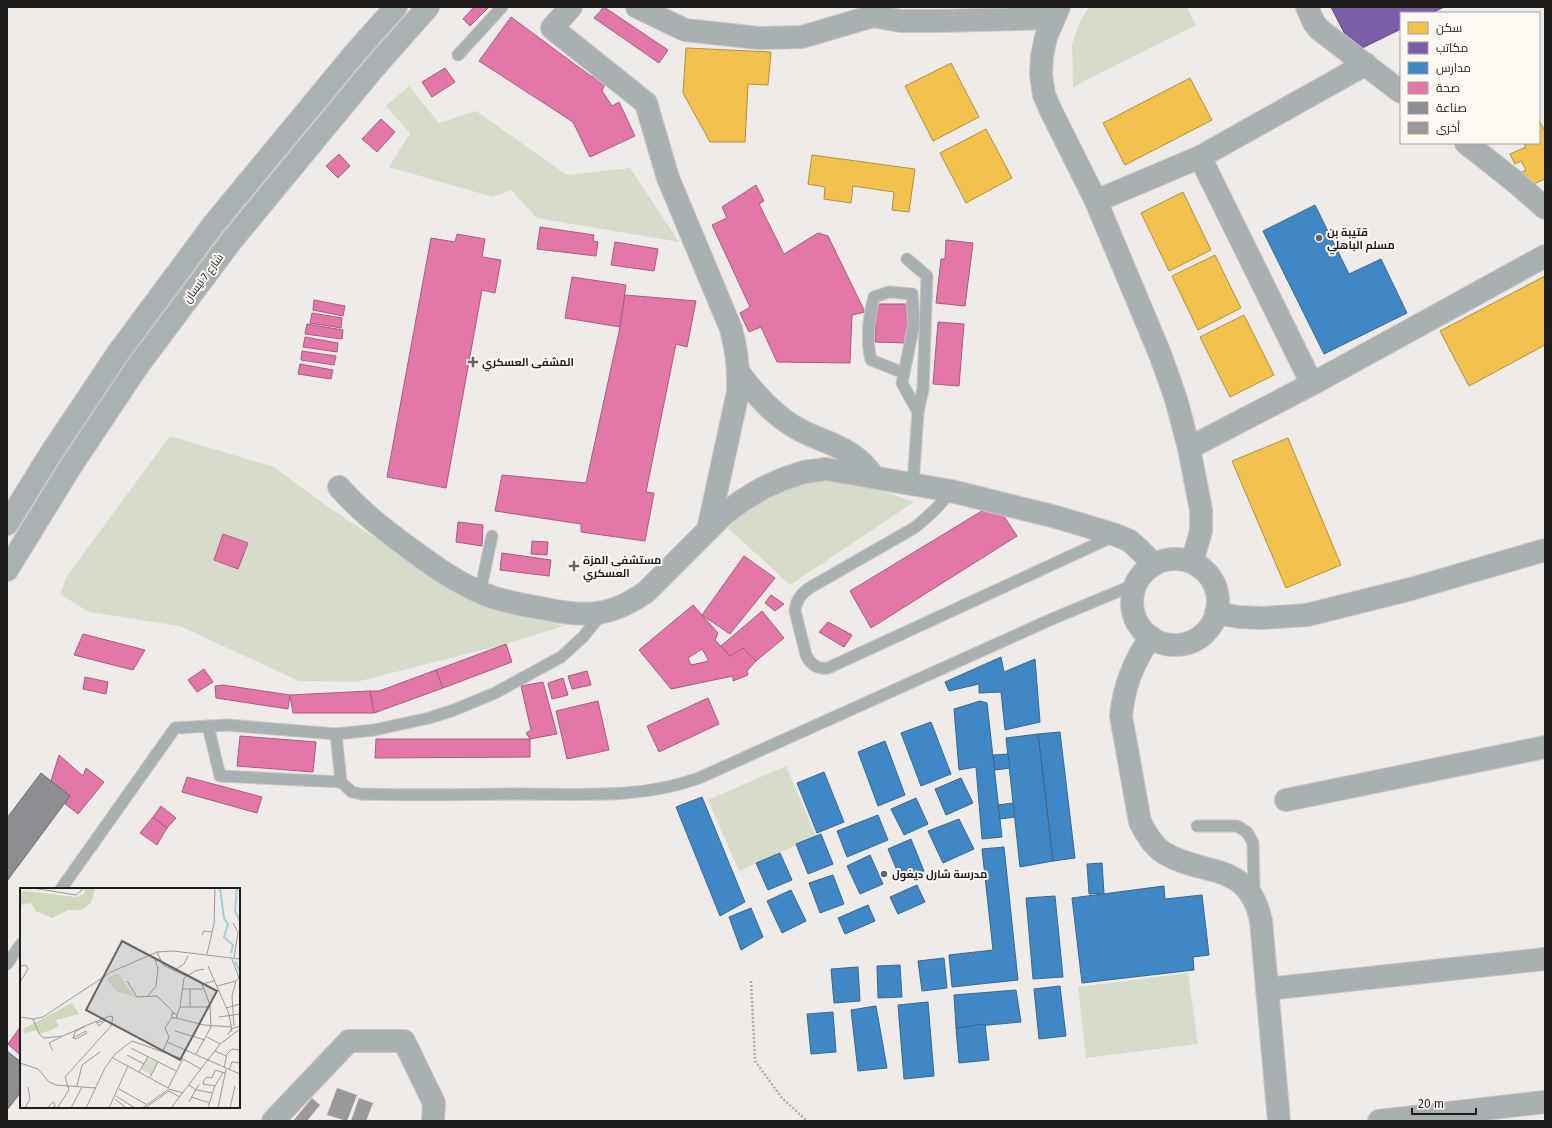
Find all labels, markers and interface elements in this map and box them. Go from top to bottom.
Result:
legend [1400,12,1540,144]
text: سكن [1436,21,1462,35]
text: مكاتب [1436,41,1468,55]
text: مدارس [1436,61,1471,75]
text: صحة [1436,81,1460,95]
text: صناعة [1436,101,1467,115]
text: أخرى [1436,120,1460,135]
place label: قتيبة بن مسلم الباهلي [1327,226,1395,255]
marker: قتيبة بن مسلم الباهلي [1314,233,1324,243]
street label: شارع 7 نيسان [181,251,227,306]
marker: المشفى العسكري [467,356,479,368]
place label: المشفى العسكري [482,356,574,372]
place label: مستشفى المزة العسكري [583,554,661,583]
marker: مستشفى المزة العسكري [568,560,580,572]
place label: مدرسة شارل ديغول [892,868,987,882]
marker: مدرسة شارل ديغول [879,869,889,879]
inset map [20,888,240,1108]
scale bar [1412,1090,1476,1116]
text: 20 m [1418,1097,1444,1111]

